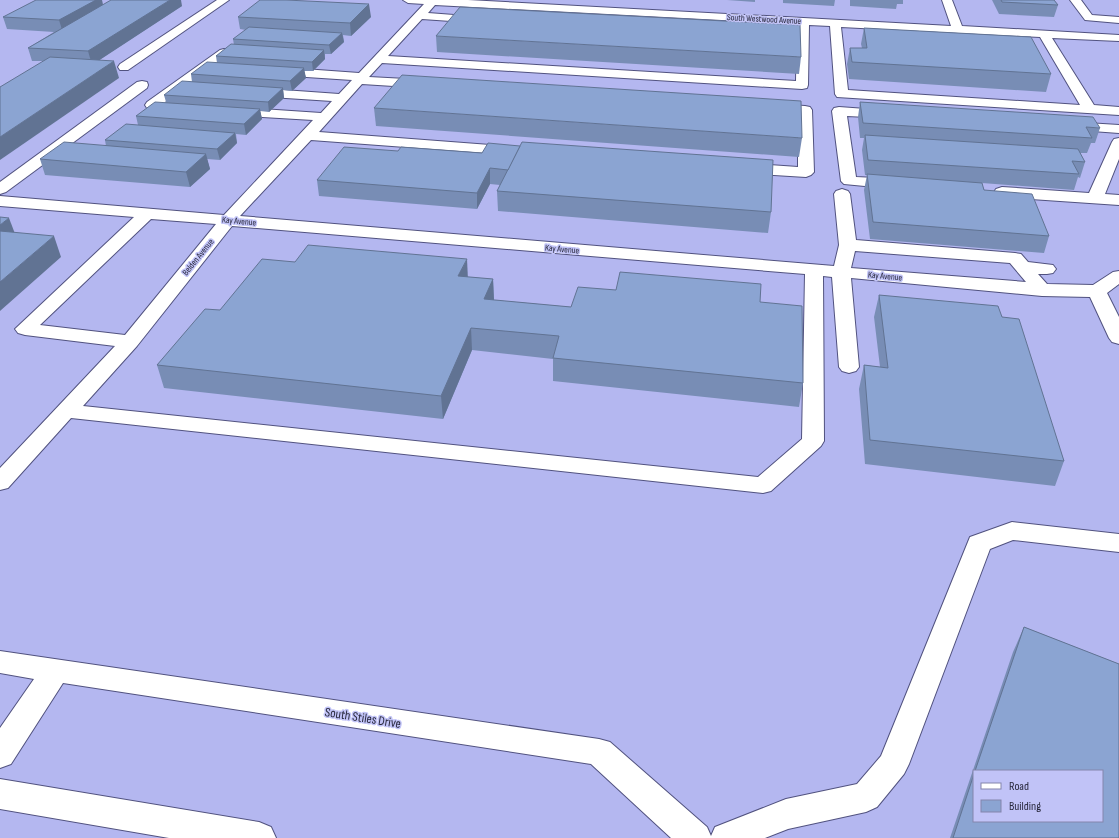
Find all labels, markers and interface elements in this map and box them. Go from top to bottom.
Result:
street label: South Westwood Avenue [727,12,802,27]
street label: Kay Avenue [221,215,257,229]
street label: Belden Avenue [180,236,217,278]
street label: Kay Avenue [544,243,580,257]
street label: Kay Avenue [867,270,903,284]
street label: South Stiles Drive [324,704,402,732]
legend [973,770,1103,822]
text: Road [1009,779,1029,794]
text: Building [1009,799,1041,814]

